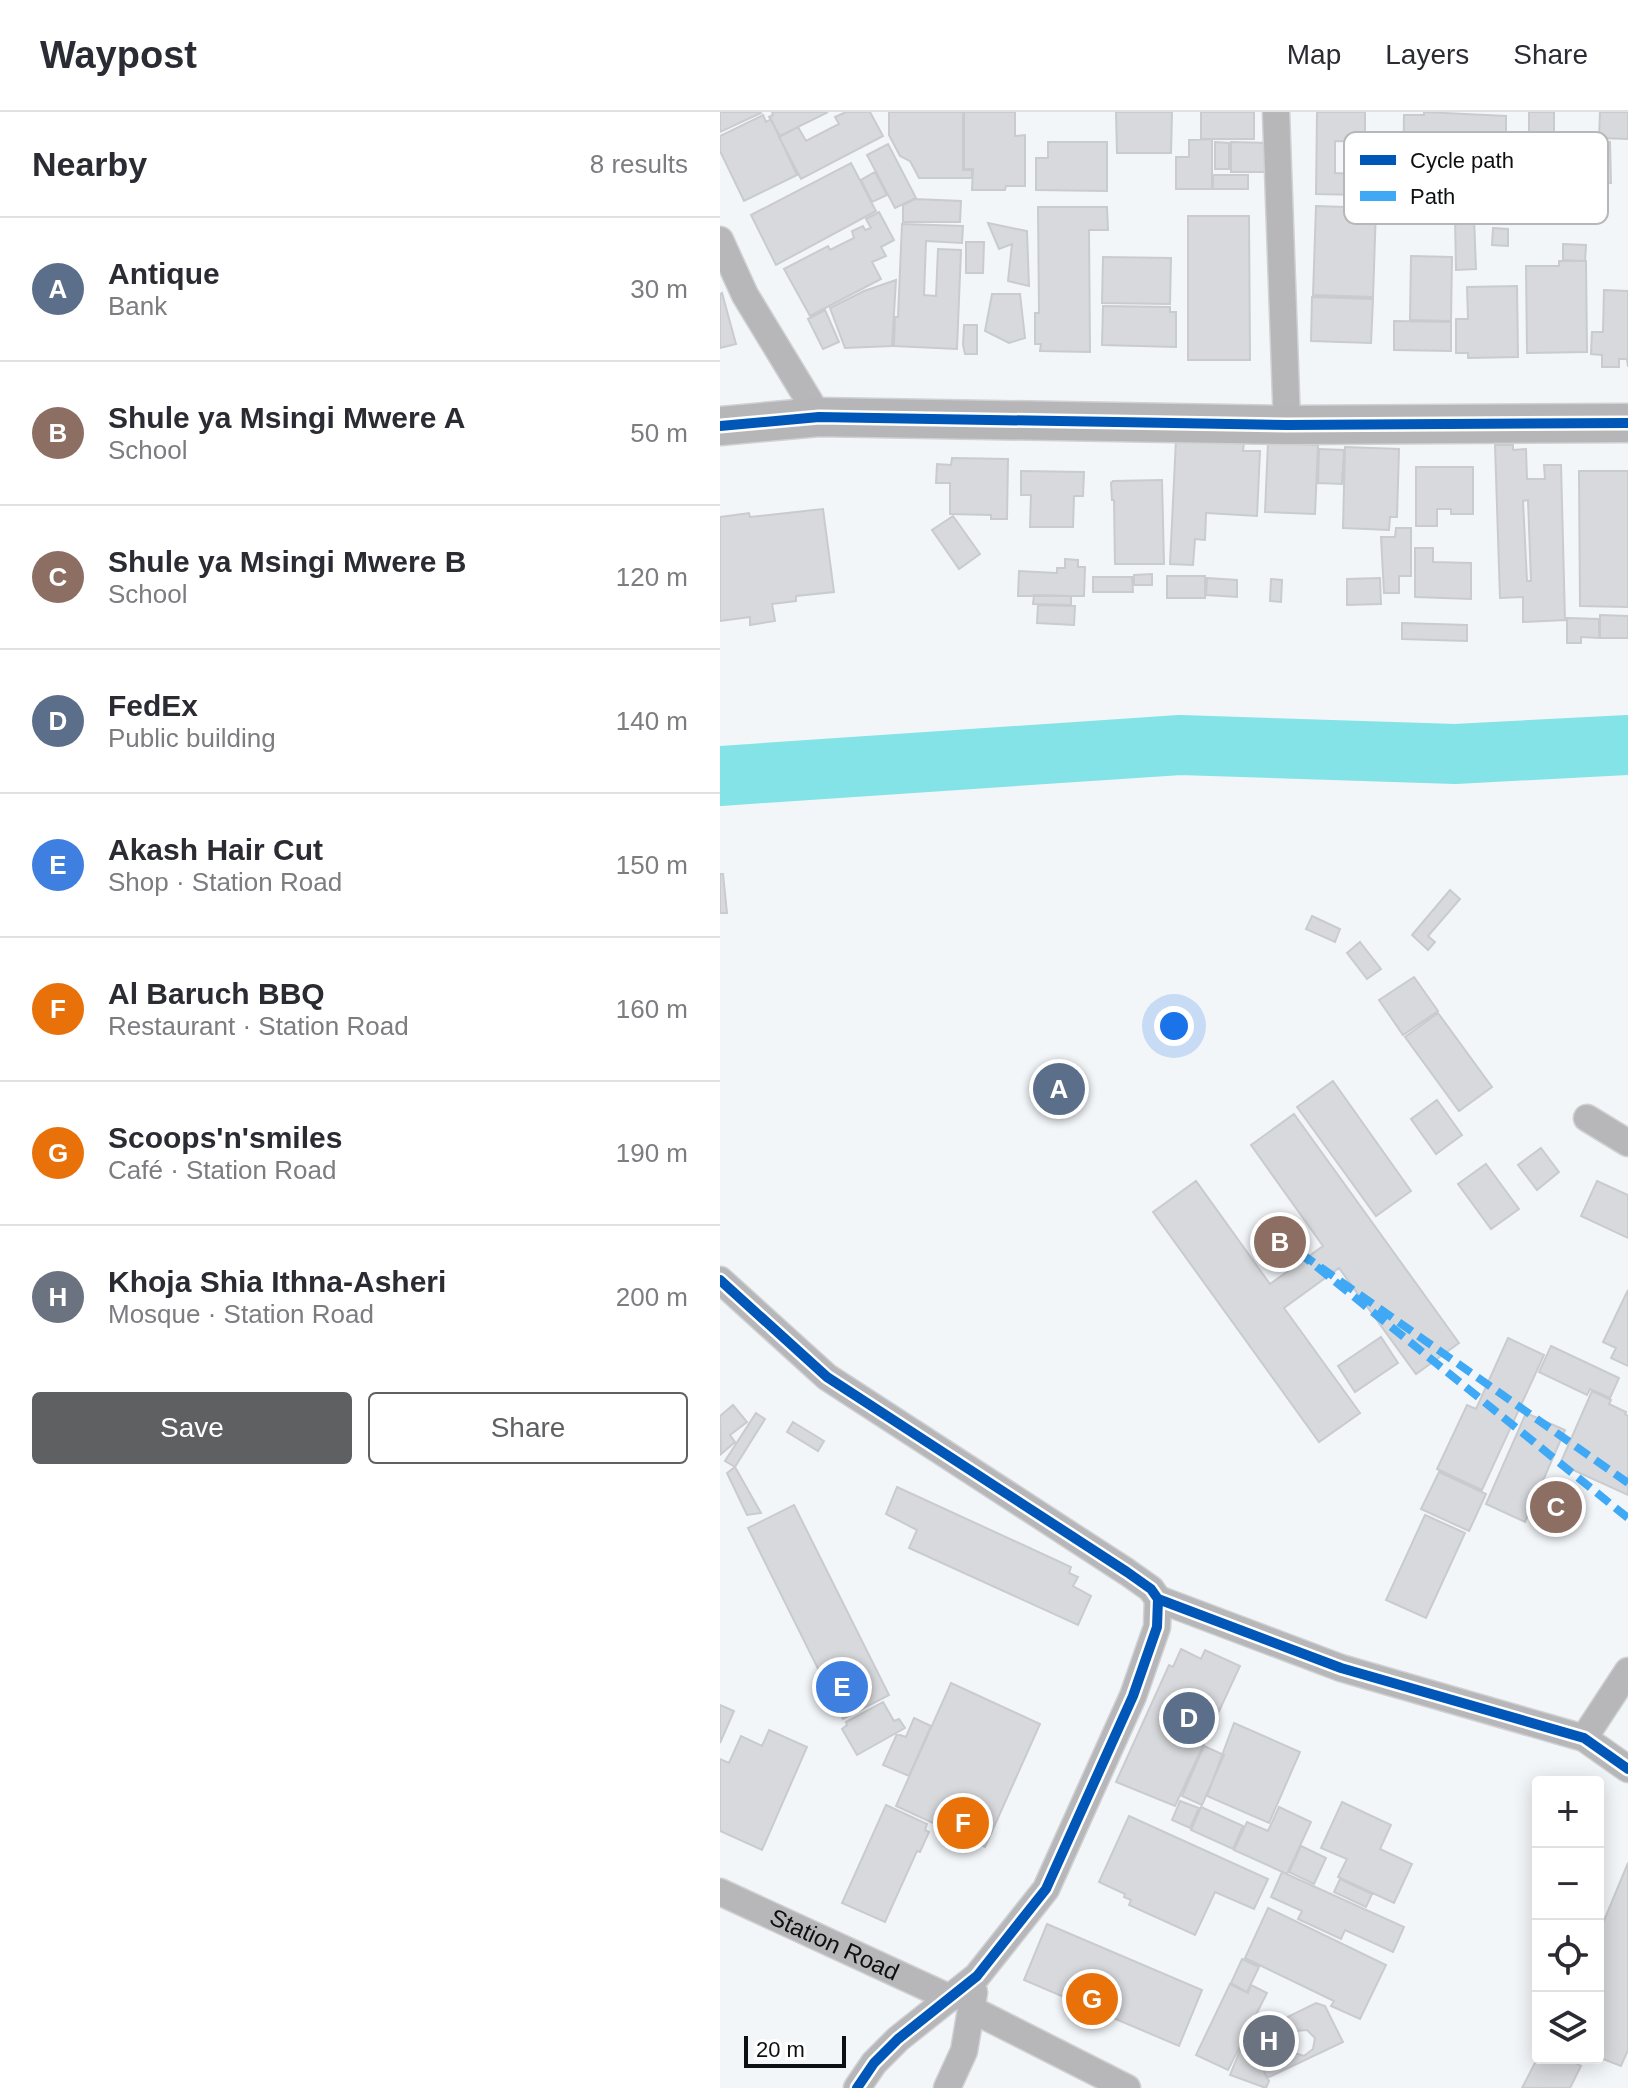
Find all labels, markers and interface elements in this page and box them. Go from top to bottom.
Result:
text: Waypost [40,34,197,76]
text: Map [1287,39,1341,70]
text: Layers [1385,39,1469,70]
text: Share [1513,39,1588,70]
legend [1344,132,1608,224]
text: Nearby [32,145,147,183]
text: Cycle path [1410,148,1514,173]
text: 8 results [590,149,688,179]
text: Path [1410,184,1455,209]
text: Antique [108,257,220,290]
text: A [49,274,67,304]
text: 30 m [630,274,688,304]
text: Bank [108,291,167,321]
text: Shule ya Msingi Mwere A [108,401,465,434]
text: B [49,418,67,448]
text: 50 m [630,418,688,448]
text: School [108,435,188,465]
text: Shule ya Msingi Mwere B [108,545,466,578]
text: C [49,562,67,592]
text: 120 m [616,562,688,592]
text: School [108,579,188,609]
text: FedEx [108,689,198,722]
text: D [49,706,67,736]
text: 140 m [616,706,688,736]
text: Public building [108,723,276,753]
text: Akash Hair Cut [108,833,323,866]
text: E [49,850,67,880]
text: 150 m [616,850,688,880]
text: Shop · Station Road [108,867,342,897]
text: Al Baruch BBQ [108,977,325,1010]
text: F [50,994,66,1024]
text: 160 m [616,994,688,1024]
your location [1154,1006,1194,1046]
text: Restaurant · Station Road [108,1011,409,1041]
pin: A [1033,1059,1085,1119]
text: Scoops'n'smiles [108,1121,342,1154]
text: G [48,1138,68,1168]
text: 190 m [616,1138,688,1168]
text: Café · Station Road [108,1155,336,1185]
pin: B [1254,1212,1306,1272]
text: Khoja Shia Ithna-Asheri [108,1265,446,1298]
text: H [49,1282,67,1312]
text: 200 m [616,1282,688,1312]
text: Mosque · Station Road [108,1299,374,1329]
button: Save [32,1392,352,1464]
button: Share [368,1392,688,1464]
pin: C [1530,1477,1582,1537]
pin: E [816,1657,868,1717]
pin: D [1163,1688,1215,1748]
map controls [1532,1776,1604,2064]
button: + [1532,1776,1604,1848]
pin: F [937,1793,989,1853]
button: − [1532,1848,1604,1920]
street label: Station Road [766,1903,903,1986]
button: locate [1532,1920,1604,1992]
pin: G [1066,1969,1118,2029]
button: layers [1532,1992,1604,2064]
pin: H [1243,2011,1295,2071]
scale bar [744,2032,846,2068]
text: 20 m [756,2037,805,2062]

